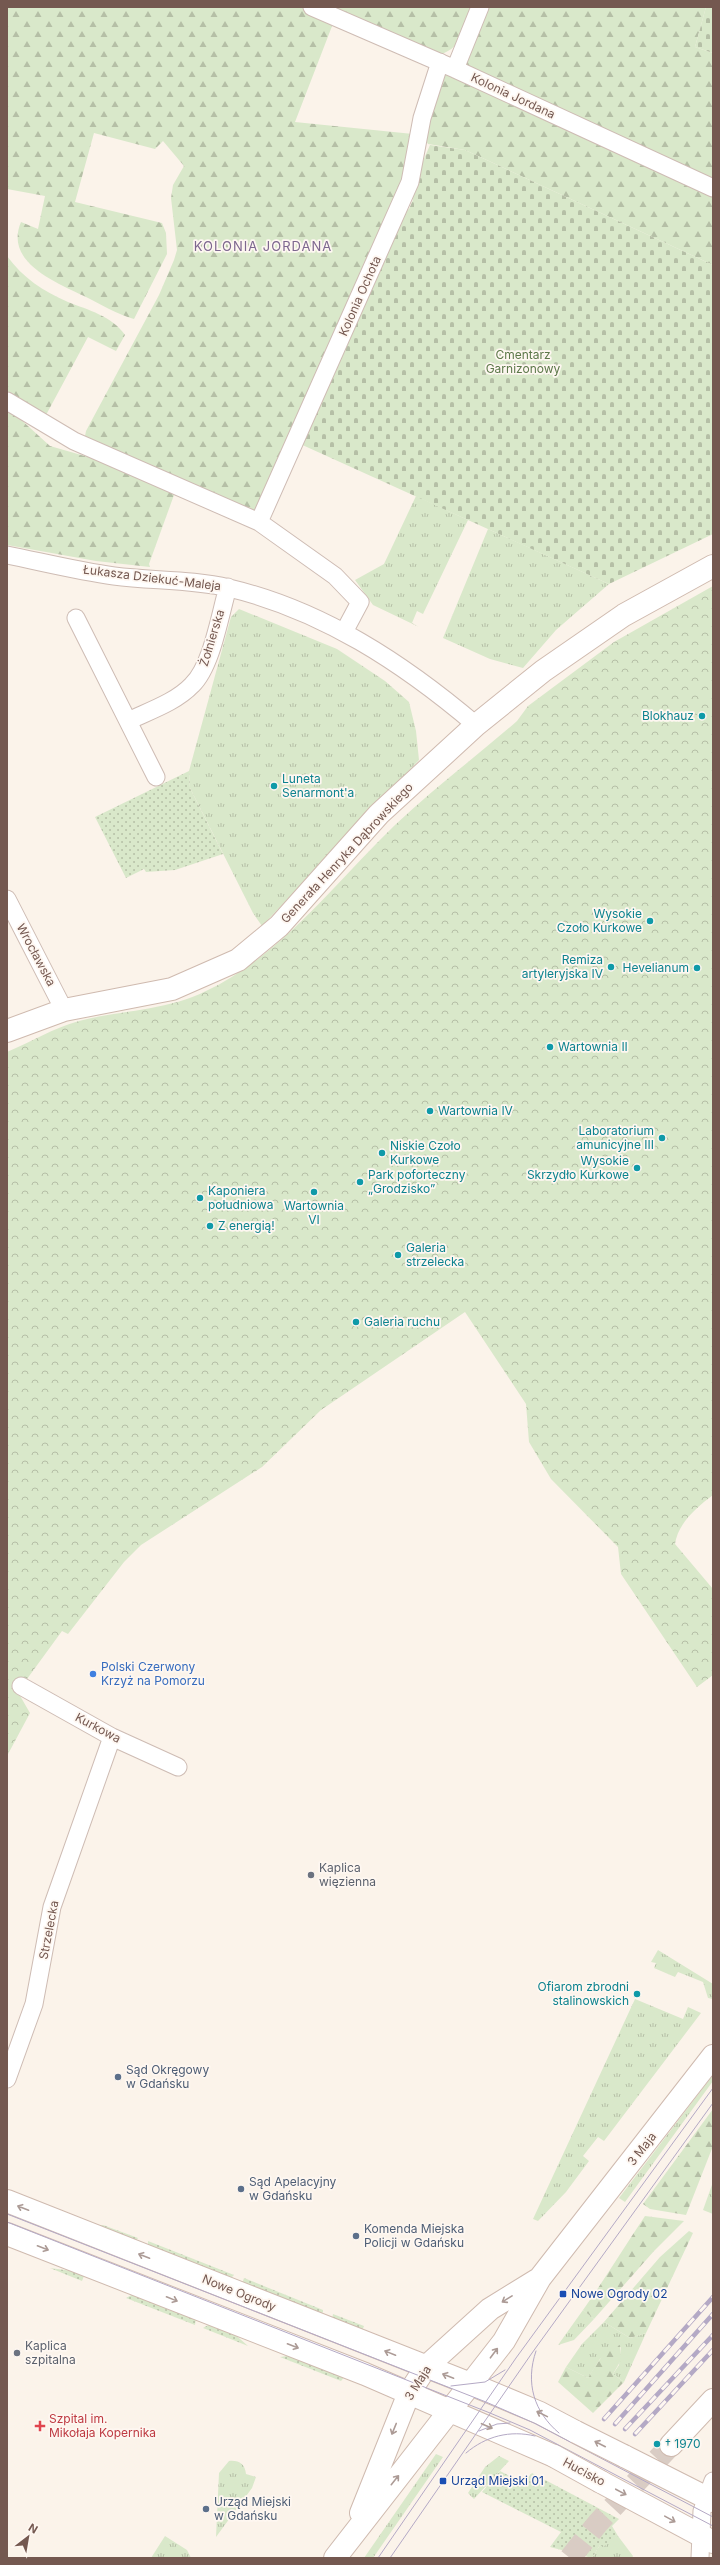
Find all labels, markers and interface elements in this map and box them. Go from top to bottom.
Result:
street label: Kolonia Jordana [469,69,558,122]
district label: KOLONIA JORDANA [194,238,332,254]
street label: Kolonia Ochota [335,253,384,338]
park label: Cmentarz Garnizonowy [486,347,561,376]
street label: Łukasza Dziekuć-Maleja [82,562,222,593]
street label: Żołnierska [196,608,227,668]
place label: Blokhauz [642,708,694,723]
marker: Blokhauz [697,711,707,721]
place label: Luneta Senarmont'a [282,771,354,800]
street label: Generała Henryka Dąbrowskiego [277,779,416,926]
marker: Luneta Senarmont'a [269,781,279,791]
place label: Wysokie Czoło Kurkowe [557,906,642,935]
marker: Wysokie Czoło Kurkowe [645,916,655,926]
street label: Wrocławska [14,921,59,989]
place label: Remiza artyleryjska IV [522,952,603,981]
place label: Hevelianum [623,960,689,975]
marker: Remiza artyleryjska IV [606,962,616,972]
marker: Hevelianum [692,963,702,973]
place label: Wartownia II [558,1039,628,1054]
marker: Wartownia II [545,1042,555,1052]
place label: Wartownia IV [438,1103,513,1118]
marker: Wartownia IV [425,1106,435,1116]
place label: Laboratorium amunicyjne III [576,1123,654,1152]
marker: Laboratorium amunicyjne III [657,1133,667,1143]
place label: Niskie Czoło Kurkowe [390,1138,461,1167]
marker: Niskie Czoło Kurkowe [377,1148,387,1158]
place label: Wysokie Skrzydło Kurkowe [527,1153,629,1182]
marker: Wysokie Skrzydło Kurkowe [632,1163,642,1173]
place label: Park poforteczny „Grodzisko” [368,1167,466,1196]
marker: Park poforteczny „Grodzisko” [355,1177,365,1187]
place label: Kaponiera południowa [208,1183,273,1212]
marker: Wartownia VI [309,1187,319,1197]
marker: Kaponiera południowa [195,1193,205,1203]
place label: Wartownia VI [284,1198,344,1227]
place label: Z energią! [218,1218,275,1233]
marker: Z energią! [205,1221,215,1231]
place label: Galeria strzelecka [406,1240,464,1269]
marker: Galeria strzelecka [393,1250,403,1260]
place label: Galeria ruchu [364,1314,440,1329]
marker: Galeria ruchu [351,1317,361,1327]
place label: Polski Czerwony Krzyż na Pomorzu [101,1659,205,1688]
marker: Polski Czerwony Krzyż na Pomorzu [88,1669,98,1679]
street label: Kurkowa [73,1709,124,1746]
place label: Kaplica więzienna [319,1860,376,1889]
marker: Kaplica więzienna [306,1870,316,1880]
street label: Strzelecka [35,1899,62,1961]
place label: Ofiarom zbrodni stalinowskich [538,1979,629,2008]
marker: Ofiarom zbrodni stalinowskich [632,1989,642,1999]
place label: Sąd Okręgowy w Gdańsku [126,2062,209,2091]
marker: Sąd Okręgowy w Gdańsku [113,2072,123,2082]
street label: 3 Maja [624,2129,659,2168]
place label: Sąd Apelacyjny w Gdańsku [249,2174,337,2203]
marker: Sąd Apelacyjny w Gdańsku [236,2184,246,2194]
one-way arrow [18,2203,30,2211]
place label: Komenda Miejska Policji w Gdańsku [364,2221,464,2250]
marker: Komenda Miejska Policji w Gdańsku [351,2231,361,2241]
one-way arrow [37,2245,49,2253]
one-way arrow [139,2251,151,2259]
street label: Nowe Ogrody [200,2271,278,2314]
place label: Nowe Ogrody 02 [571,2286,667,2301]
marker: Nowe Ogrody 02 [558,2289,568,2299]
one-way arrow [501,2294,512,2303]
one-way arrow [166,2296,178,2303]
place label: Kaplica szpitalna [25,2338,76,2367]
one-way arrow [287,2343,299,2351]
marker: Kaplica szpitalna [12,2348,22,2358]
one-way arrow [384,2348,396,2356]
one-way arrow [490,2348,498,2359]
street label: 3 Maja [401,2363,434,2403]
one-way arrow [443,2371,455,2379]
one-way arrow [536,2410,548,2417]
place label: Szpital im. Mikołaja Kopernika [49,2411,156,2440]
marker: Szpital im. Mikołaja Kopernika [34,2420,46,2432]
one-way arrow [390,2423,398,2435]
one-way arrow [480,2423,492,2430]
place label: † 1970 [665,2436,701,2451]
marker: † 1970 [652,2439,662,2449]
one-way arrow [595,2440,607,2447]
street label: Hucisko [561,2454,608,2489]
place label: Urząd Miejski 01 [451,2473,544,2488]
one-way arrow [391,2475,400,2486]
marker: Urząd Miejski 01 [438,2476,448,2486]
one-way arrow [615,2489,627,2496]
place label: Urząd Miejski w Gdańsku [214,2494,291,2523]
marker: Urząd Miejski w Gdańsku [201,2504,211,2514]
one-way arrow [664,2515,676,2523]
north arrow [8,2517,48,2557]
text: N [26,2520,40,2537]

